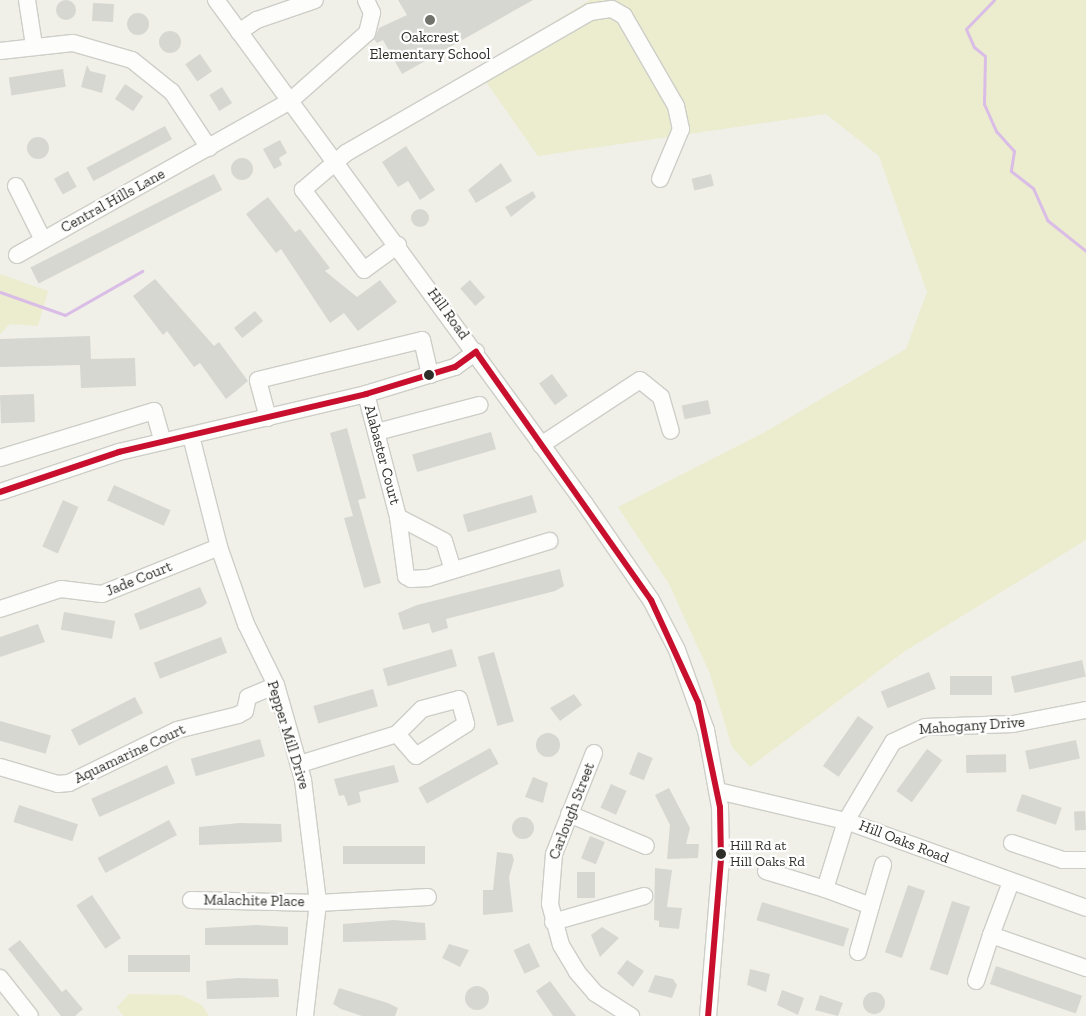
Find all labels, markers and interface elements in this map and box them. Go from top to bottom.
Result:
marker: Oakcrest Elementary School [424,14,436,26]
place label: Oakcrest Elementary School [369,28,491,63]
street label: Central Hills Lane [58,165,168,237]
street label: Hill Road [423,285,473,343]
unlabelled marker [424,370,434,380]
street label: Alabaster Court [360,403,404,507]
street label: Jade Court [103,558,175,600]
street label: Pepper Mill Drive [263,678,313,792]
street label: Mahogany Drive [918,713,1026,739]
street label: Aquamarine Court [72,720,188,788]
street label: Carlough Street [545,760,599,862]
street label: Hill Oaks Road [856,817,952,867]
place label: Hill Rd at Hill Oaks Rd [730,838,805,870]
marker: Hill Rd at Hill Oaks Rd [716,849,726,859]
street label: Malachite Place [203,891,305,911]

